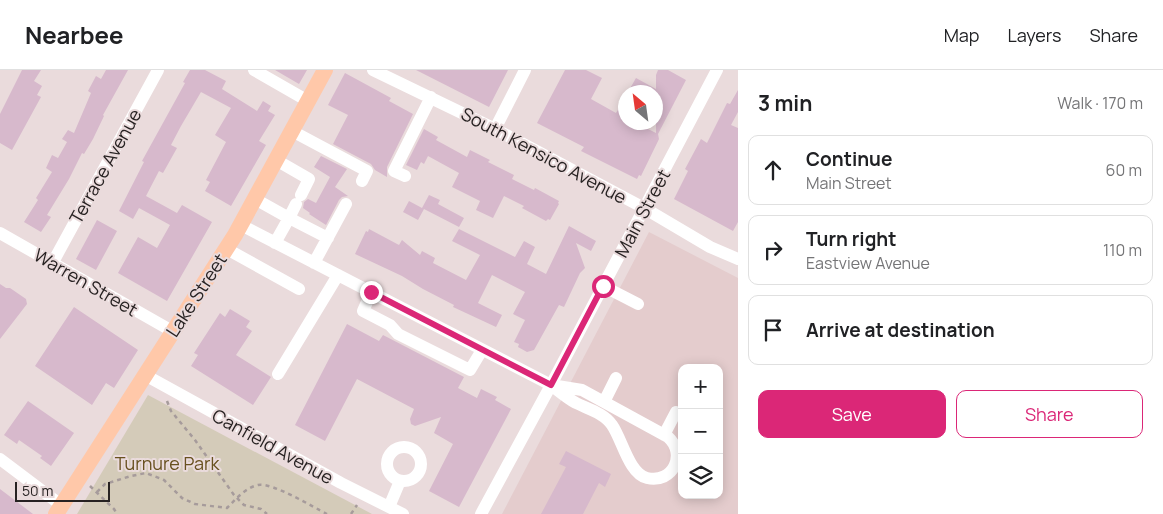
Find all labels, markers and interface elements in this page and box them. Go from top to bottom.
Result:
text: Nearbee [25,18,124,51]
text: Map [944,23,979,47]
text: Layers [1007,23,1061,47]
text: Share [1089,23,1138,47]
north arrow [618,85,663,130]
text: 3 min [758,89,812,117]
text: Walk · 170 m [1057,92,1143,114]
street label: South Kensico Avenue [457,101,631,209]
street label: Terrace Avenue [64,104,146,228]
text: Continue [806,146,892,172]
icon: ahead [759,156,787,184]
text: 60 m [1106,159,1142,181]
street label: Main Street [609,165,675,261]
text: Main Street [806,172,892,194]
text: Turn right [806,226,896,252]
icon: right [759,236,787,264]
text: 110 m [1103,239,1142,261]
street label: Warren Street [30,243,142,321]
street label: Lake Street [160,249,232,341]
text: Eastview Avenue [806,252,930,274]
route start [592,275,615,298]
route end [360,281,383,304]
icon: arrive [759,316,787,344]
text: Arrive at destination [806,317,995,343]
map controls [678,364,723,499]
button: + [678,364,723,409]
button: Save [758,390,946,438]
button: Share [956,390,1143,438]
street label: Canfield Avenue [208,403,338,489]
button: − [678,409,723,454]
park label: Turnure Park [115,451,220,475]
button: layers [678,454,723,499]
scale bar [15,479,110,502]
text: 50 m [22,481,53,500]

